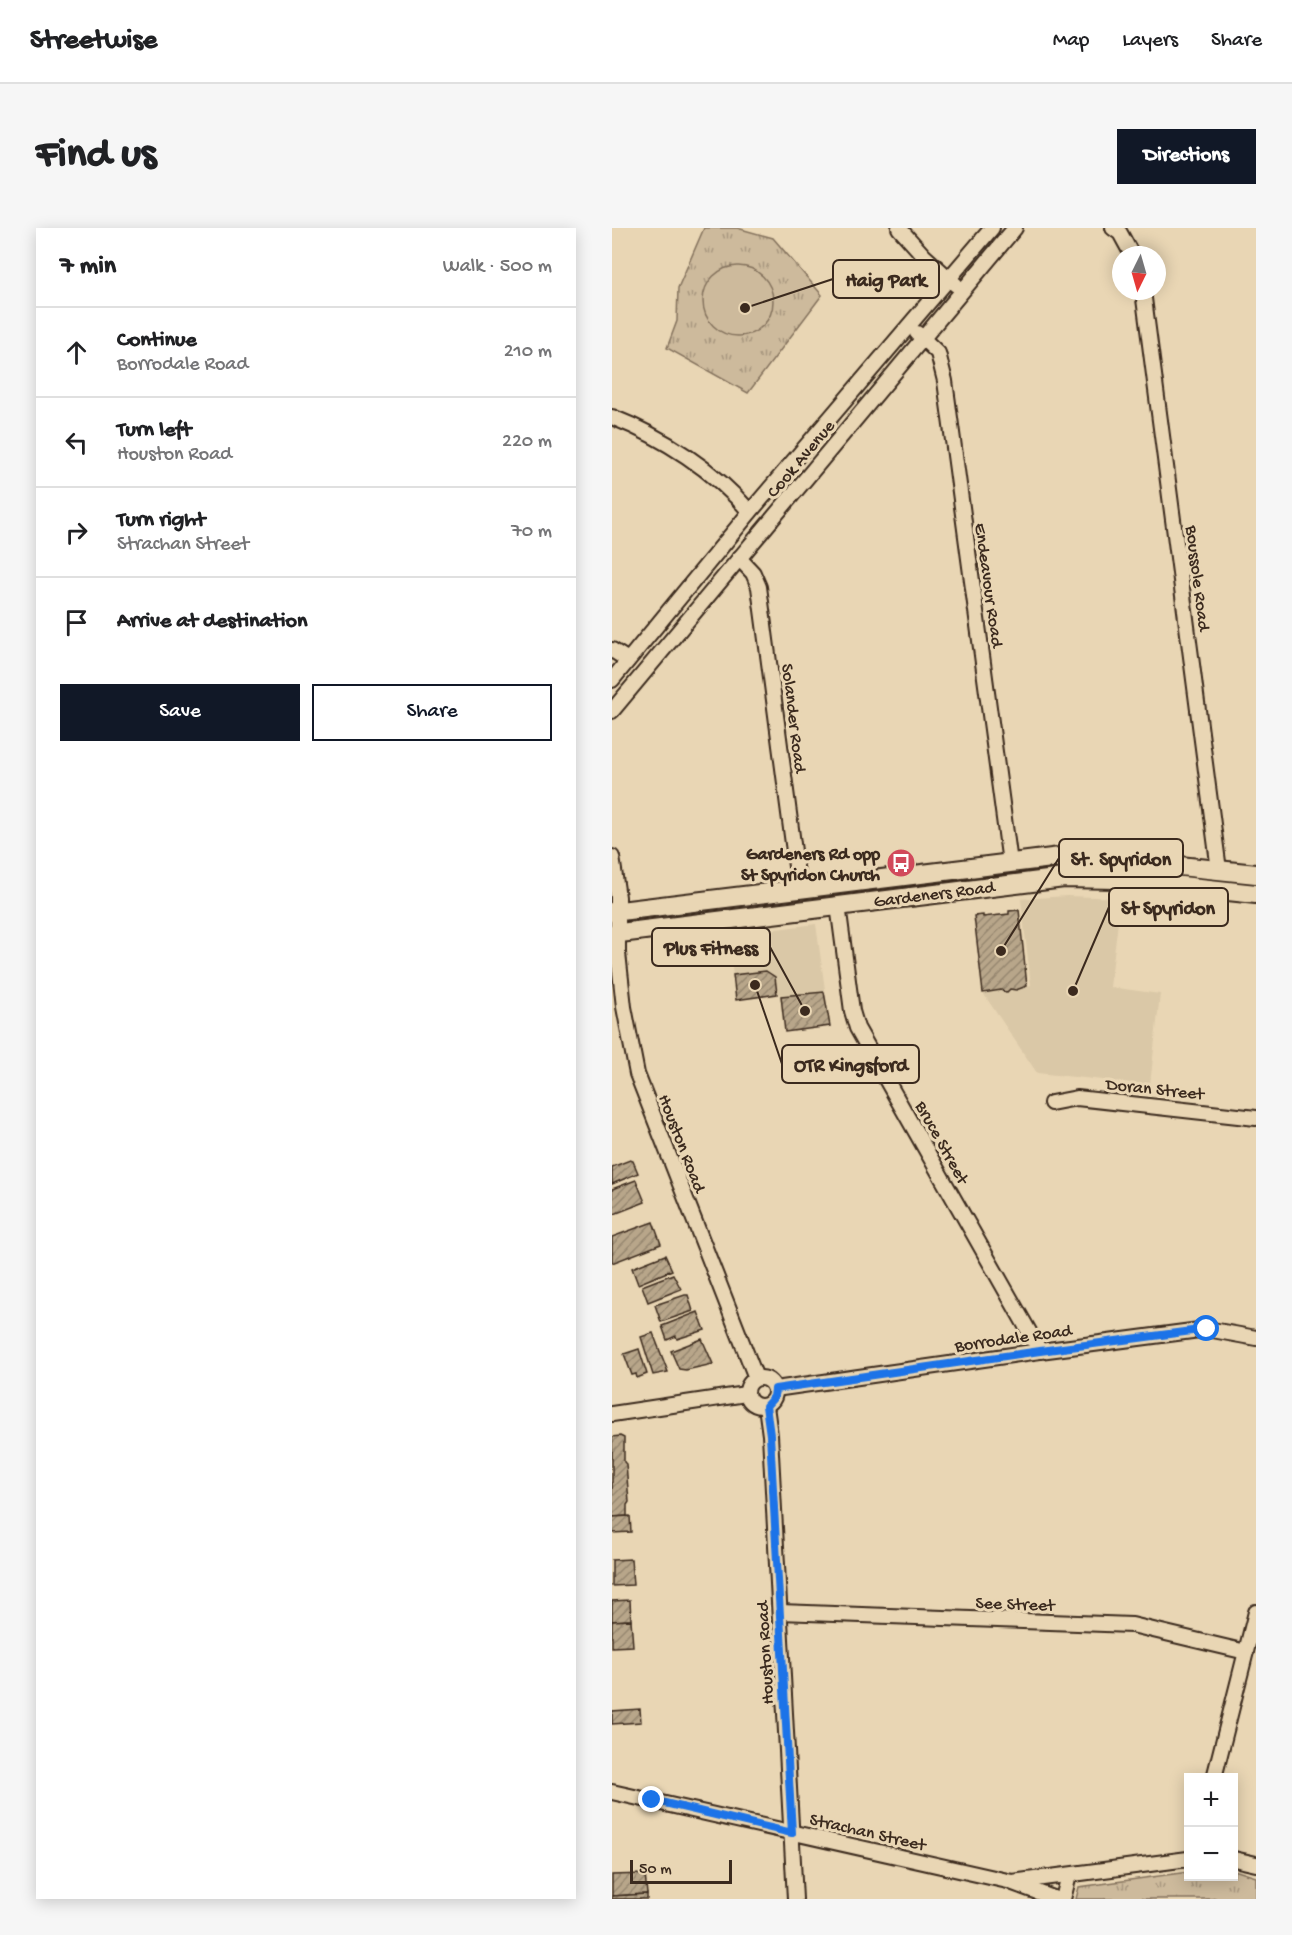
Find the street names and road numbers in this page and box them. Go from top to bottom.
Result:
street label: Cook Avenue [763,416,841,503]
street label: Endeavour Road [968,522,1007,650]
street label: Boussole Road [1179,523,1214,634]
street label: Solander Road [775,662,810,776]
street label: Gardeners Road [872,877,998,913]
street label: Doran Street [1104,1075,1206,1106]
street label: Houston Road [652,1092,710,1197]
street label: Bruce Street [909,1097,973,1190]
street label: Borrodale Road [952,1321,1075,1358]
street label: See Street [975,1594,1056,1617]
street label: Houston Road [753,1599,780,1705]
street label: Strachan Street [807,1810,929,1857]

